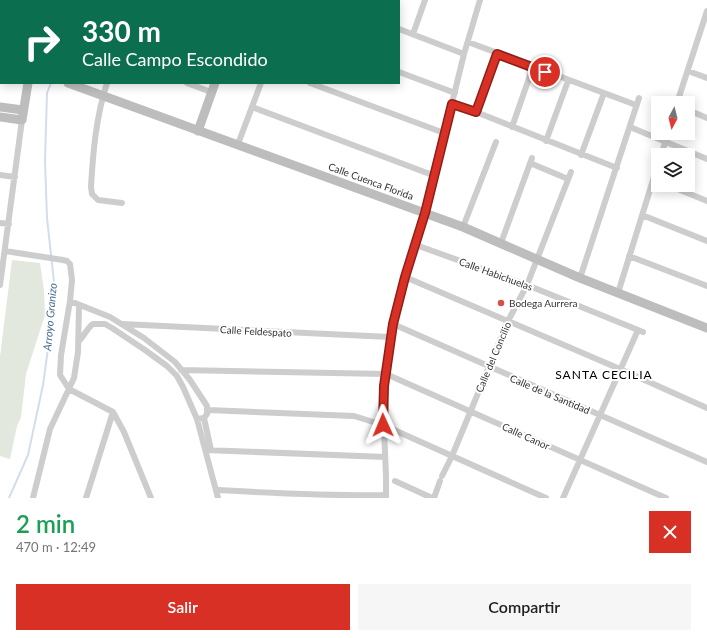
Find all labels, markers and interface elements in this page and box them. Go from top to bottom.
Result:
text: 330 m [82,14,161,48]
icon: right [16,16,68,68]
text: Calle Campo Escondido [82,48,268,70]
pin [528,55,562,89]
icon: arrive [534,61,556,83]
north arrow [651,96,695,140]
map controls [651,96,695,192]
button: layers [651,148,695,192]
street label: Calle Cuenca Florida [327,160,415,202]
street label: Calle Habichuelas [458,255,534,293]
water label: Arroyo Granizo [40,282,59,353]
place label: Bodega Aurrera [509,297,577,309]
marker: Bodega Aurrera [496,298,506,308]
street label: Calle del Concilio [473,320,513,394]
street label: Calle Feldespato [220,323,293,339]
district label: SANTA CECILIA [555,367,653,382]
street label: Calle de la Santidad [508,372,592,416]
position arrow [362,404,404,446]
street label: Calle Canor [500,420,552,452]
text: 2 min [16,509,75,538]
button: close [649,511,691,553]
text: 470 m · 12:49 [16,539,96,555]
button: Salir [16,584,350,630]
button: Compartir [358,584,691,630]

